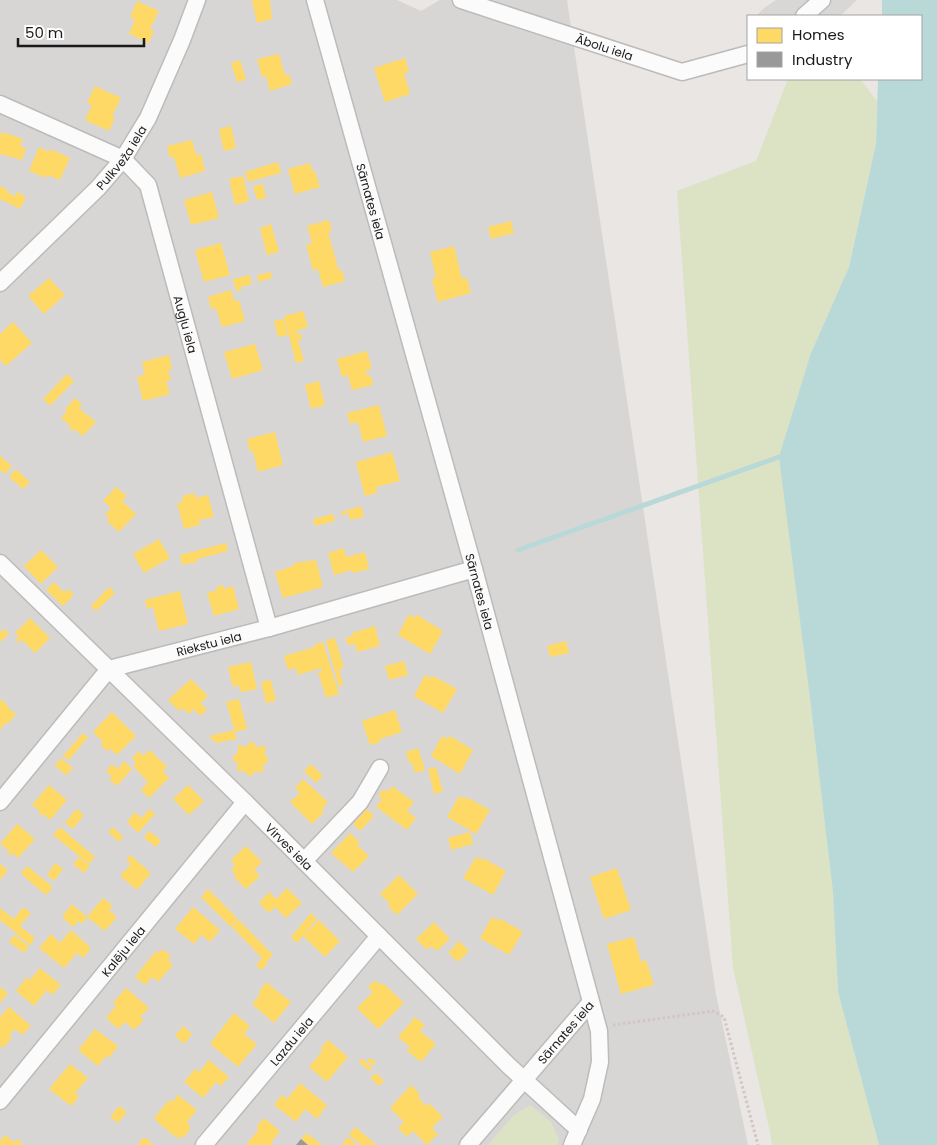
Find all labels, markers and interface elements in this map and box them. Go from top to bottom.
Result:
scale bar [18,15,144,47]
legend [747,15,922,80]
text: 50 m [25,22,63,43]
text: Homes [792,24,845,45]
street label: Ābolu iela [574,30,635,64]
text: Industry [792,49,853,70]
street label: Pulkveža iela [92,122,150,193]
street label: Sārnates iela [353,161,390,241]
street label: Augļu iela [170,293,202,355]
street label: Sārnates iela [462,551,498,631]
street label: Riekstu iela [174,627,243,660]
street label: Virves iela [262,819,317,874]
street label: Kalēju iela [97,922,149,980]
street label: Sārnates iela [533,997,597,1067]
street label: Lazdu iela [266,1013,317,1069]

